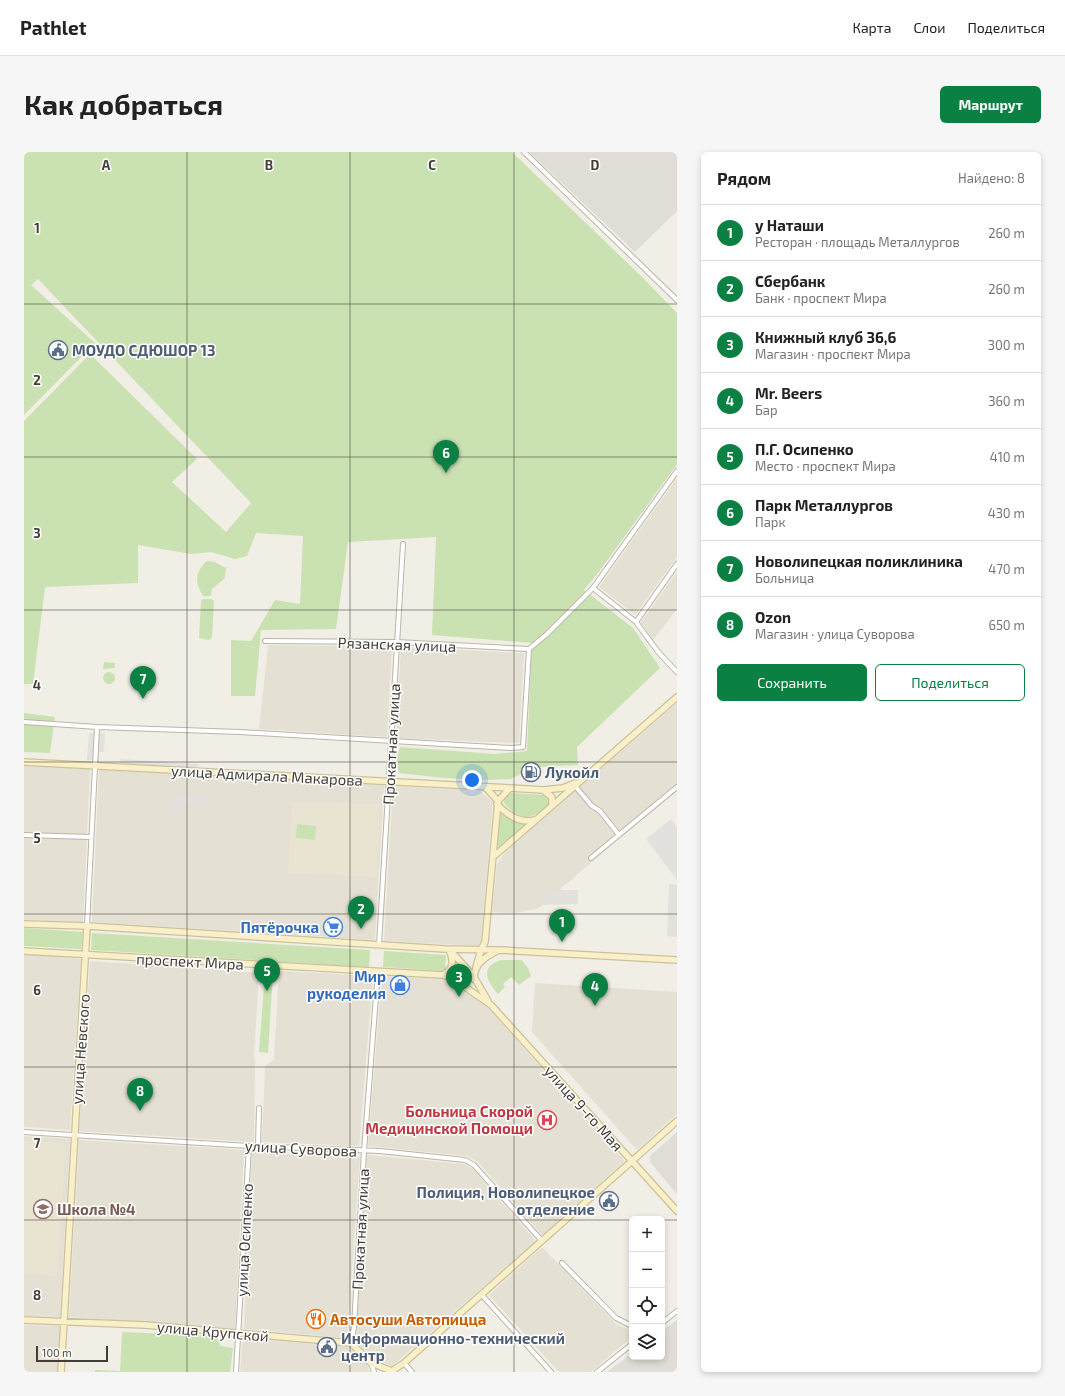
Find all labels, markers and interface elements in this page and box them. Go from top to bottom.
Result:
text: Pathlet [20,16,86,39]
text: Карта [852,19,891,36]
text: Слои [913,19,945,36]
text: Поделиться [967,19,1045,36]
button: Маршрут [940,86,1041,123]
text: Как добраться [24,87,223,121]
text: A [102,157,111,173]
text: B [265,157,273,173]
text: C [428,157,436,173]
text: D [591,157,600,173]
text: Рядом [717,168,771,188]
text: Найдено: 8 [958,170,1025,186]
text: у Наташи [755,216,824,234]
text: 1 [34,220,40,236]
text: 1 [727,225,733,241]
text: 260 m [988,225,1025,241]
text: Ресторан · площадь Металлургов [755,234,960,250]
text: Сбербанк [755,272,825,290]
text: 2 [726,281,734,297]
text: 260 m [988,281,1025,297]
text: Банк · проспект Мира [755,290,887,306]
text: Книжный клуб 36,6 [755,328,896,346]
text: 3 [726,337,734,353]
text: 300 m [988,337,1025,353]
public building icon: МОУДО СДЮШОР 13 [47,339,69,361]
place label: МОУДО СДЮШОР 13 [72,341,215,359]
text: Магазин · проспект Мира [755,346,911,362]
text: 2 [33,372,41,388]
text: Mr. Beers [755,384,822,402]
text: 4 [726,393,734,409]
text: 360 m [988,393,1025,409]
text: Бар [755,402,778,418]
pin: 6 [433,440,459,473]
text: П.Г. Осипенко [755,440,854,458]
text: 5 [726,449,734,465]
text: 410 m [990,449,1025,465]
text: Место · проспект Мира [755,458,896,474]
text: Парк Металлургов [755,496,893,514]
text: 6 [726,505,734,521]
text: 430 m [988,505,1025,521]
text: Парк [755,514,785,530]
text: 3 [33,525,41,541]
text: Новолипецкая поликлиника [755,552,963,570]
text: 7 [727,561,733,577]
text: 470 m [988,561,1025,577]
text: Больница [755,570,814,586]
text: Ozon [755,608,791,626]
text: 8 [726,617,734,633]
text: 650 m [988,617,1025,633]
text: Магазин · улица Суворова [755,626,915,642]
street label: Рязанская улица [337,633,457,656]
button: Сохранить [717,664,867,701]
button: Поделиться [875,664,1025,701]
pin: 7 [130,666,156,699]
text: 4 [33,677,41,693]
street label: Прокатная улица [379,683,404,805]
street label: улица Адмирала Макарова [171,761,363,790]
fuel station icon: Лукойл [520,761,542,783]
place label: Лукойл [545,763,599,781]
your location [462,770,482,790]
text: 5 [33,830,41,846]
pin: 2 [348,896,374,929]
pin: 1 [549,909,575,942]
supermarket icon: Пятёрочка [322,916,344,938]
place label: Пятёрочка [240,918,319,936]
street label: проспект Мира [136,949,244,973]
pin: 5 [254,958,280,991]
pin: 3 [446,964,472,997]
place label: Мир рукоделия [307,967,386,1002]
pin: 4 [582,973,608,1006]
shop icon: Мир рукоделия [389,974,411,996]
text: 6 [33,982,41,998]
street label: улица Невского [67,993,94,1105]
street label: улица 9-го Мая [540,1062,627,1155]
pin: 8 [127,1078,153,1111]
place label: Больница Скорой Медицинской Помощи [365,1102,533,1137]
hospital icon: Больница Скорой Медицинской Помощи [536,1109,558,1131]
text: 7 [34,1135,41,1151]
street label: улица Суворова [244,1136,358,1161]
street label: Прокатная улица [348,1168,373,1290]
street label: улица Осипенко [232,1183,257,1297]
place label: Полиция, Новолипецкое отделение [417,1183,595,1218]
public building icon: Полиция, Новолипецкое отделение [598,1190,620,1212]
school or university icon: Школа №4 [32,1198,54,1220]
place label: Школа №4 [57,1200,136,1218]
map controls [629,1216,665,1360]
button: + [629,1216,665,1252]
button: − [629,1252,665,1288]
text: 8 [33,1287,41,1303]
button: locate [629,1288,665,1324]
restaurant icon: Автосуши Автопицца [305,1308,327,1330]
place label: Автосуши Автопицца [330,1310,486,1328]
street label: улица Крупской [156,1317,270,1346]
button: layers [629,1324,665,1360]
place label: Информационно-технический центр [341,1329,565,1364]
public building icon: Информационно-технический центр [316,1336,338,1358]
scale bar [36,1344,108,1363]
text: 100 m [42,1346,72,1359]

